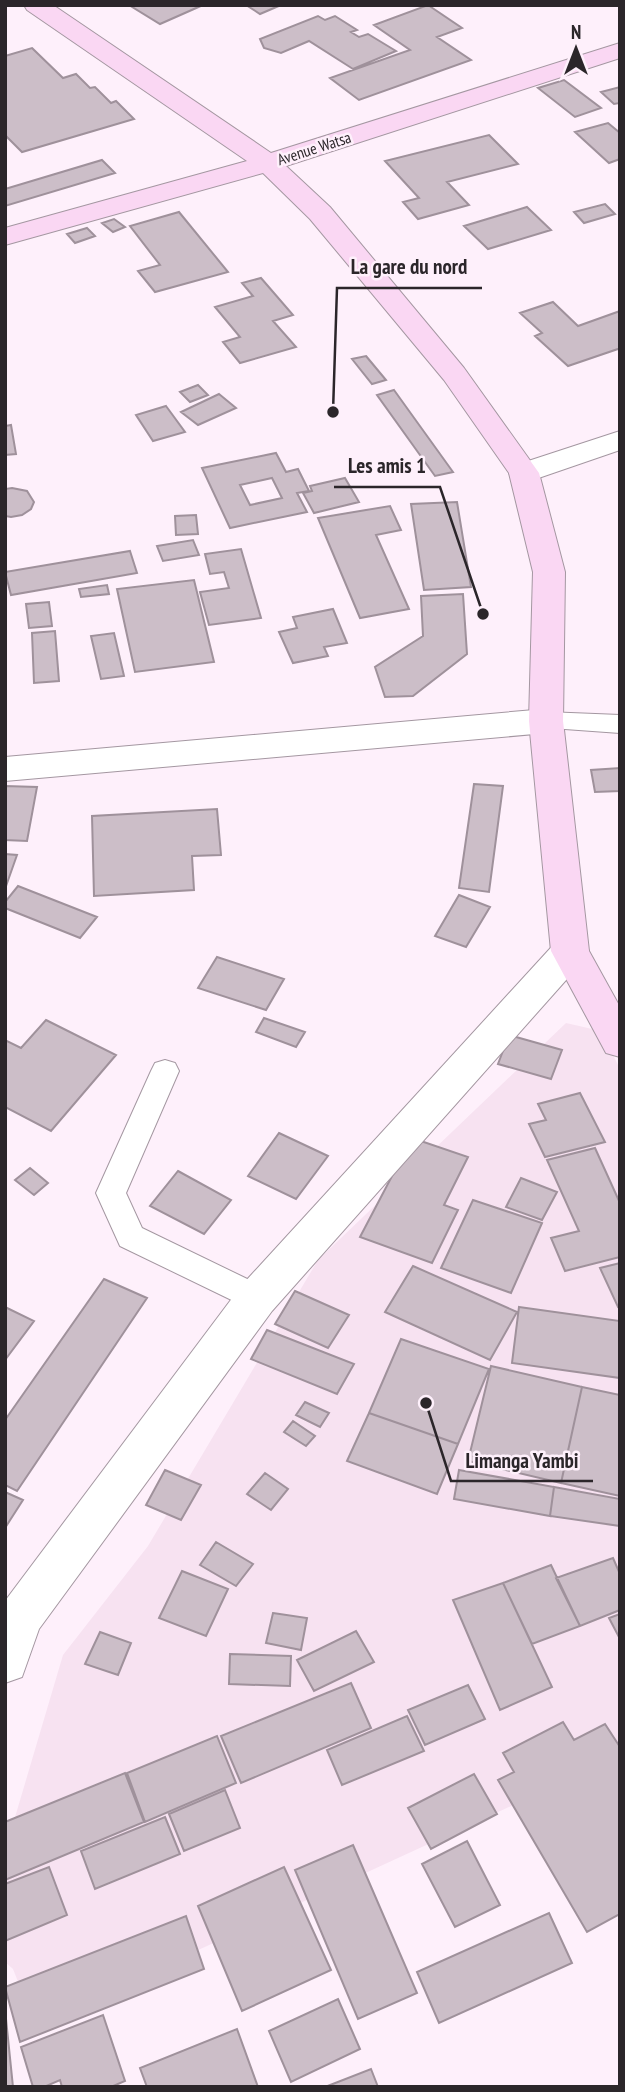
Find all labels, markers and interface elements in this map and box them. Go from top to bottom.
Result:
north arrow [541,14,611,84]
text: N [571,20,581,44]
street label: Avenue Watsa [275,127,353,169]
callout: La gare du nord [337,246,482,288]
text: La gare du nord [351,253,467,280]
callout: Les amis 1 [334,445,440,487]
text: Les amis 1 [348,452,426,479]
callout: Limanga Yambi [451,1439,593,1481]
text: Limanga Yambi [465,1447,579,1474]

